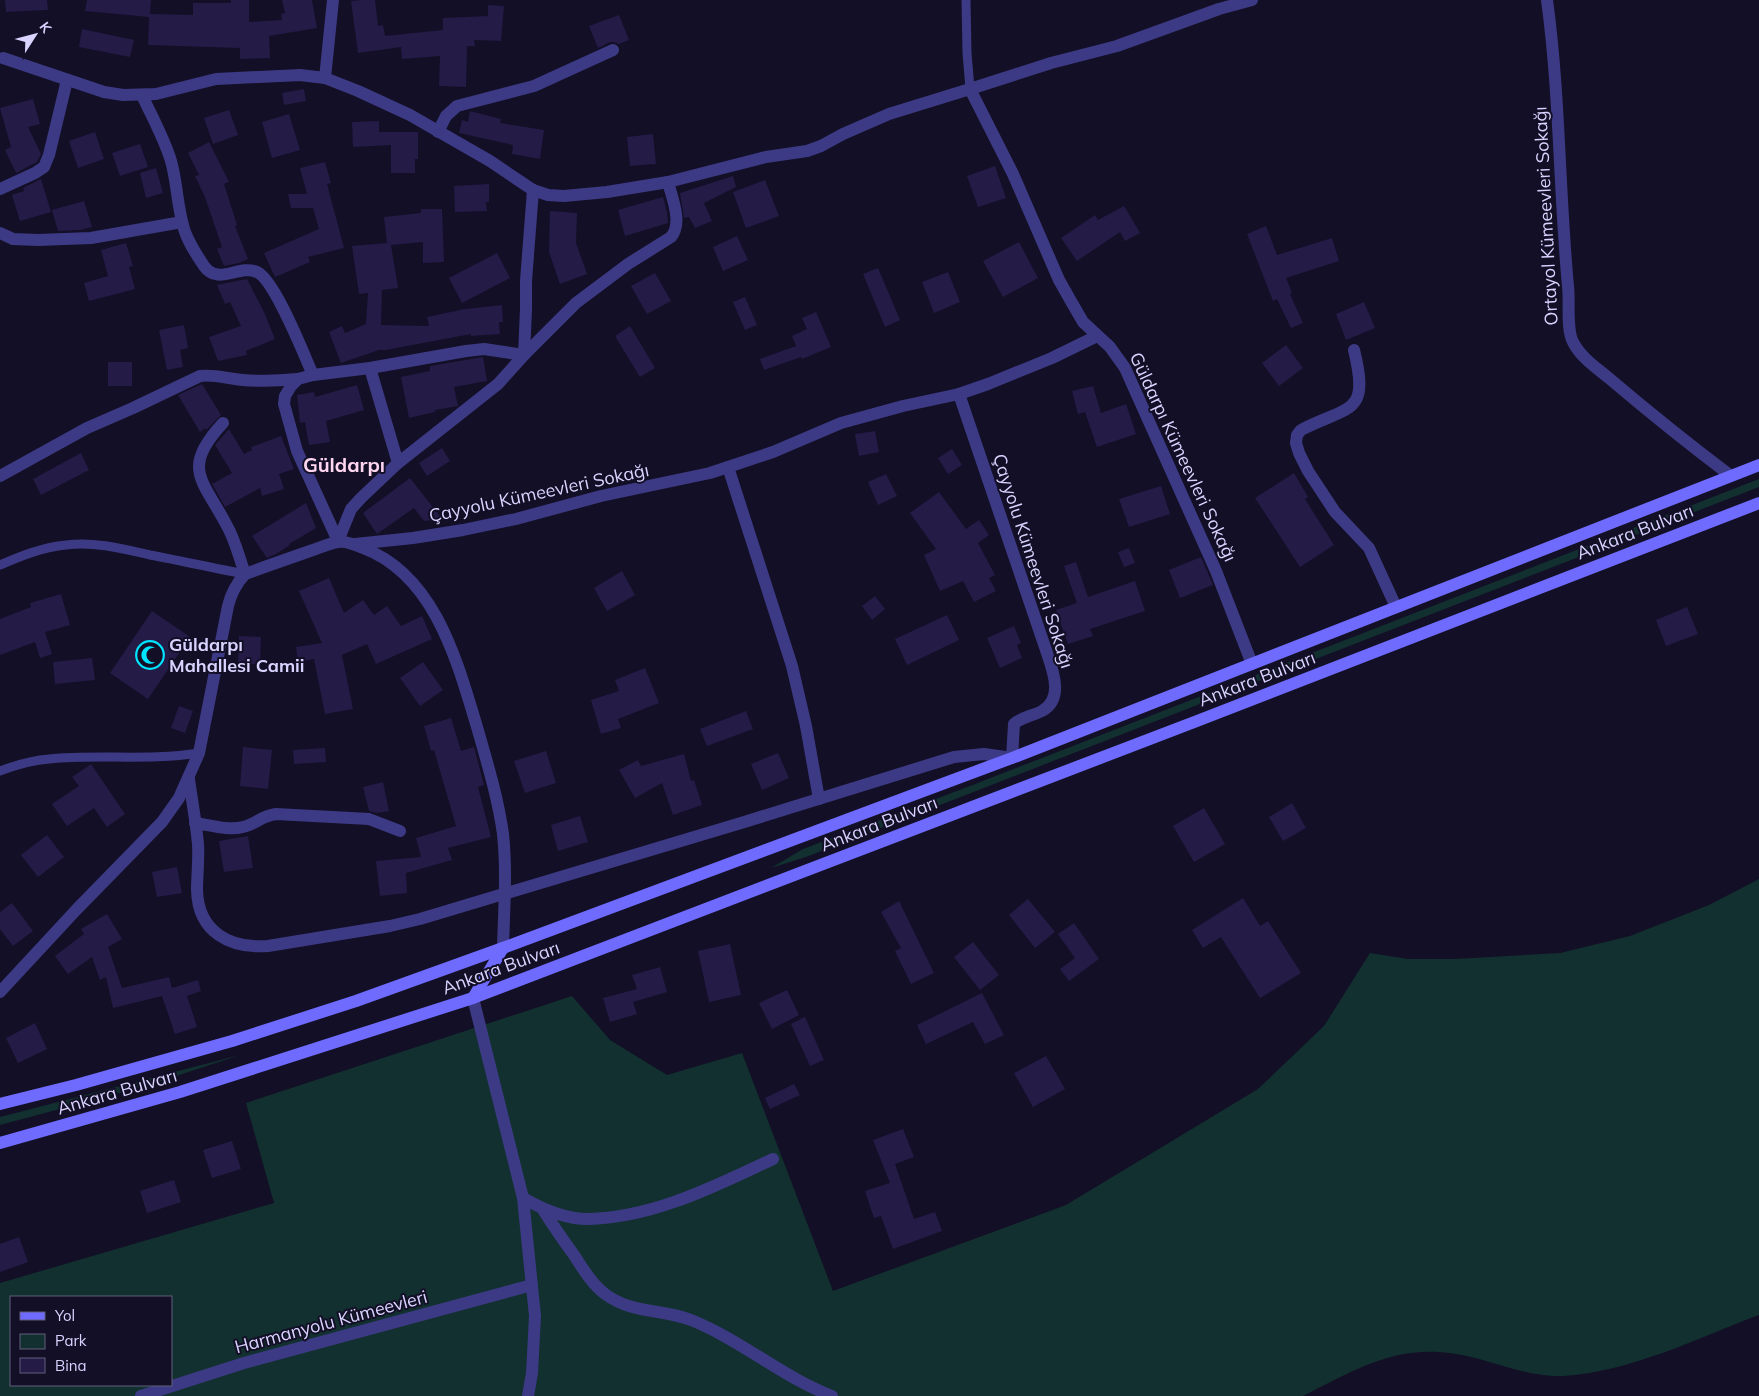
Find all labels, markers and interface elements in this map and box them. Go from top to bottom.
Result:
north arrow [10,10,60,60]
text: K [35,18,56,37]
street label: Ortayol Kümeevleri Sokağı [1528,106,1563,326]
street label: Güldarpı Kümeevleri Sokağı [1125,348,1242,565]
street label: Çayyolu Kümeevleri Sokağı [988,451,1079,671]
district label: Güldarpı [303,452,385,477]
street label: Çayyolu Kümeevleri Sokağı [427,458,651,527]
street label: Ankara Bulvarı [1573,499,1697,564]
place label: Güldarpı Mahallesi Camii [169,633,305,677]
mosque icon: Güldarpı Mahallesi Camii [135,640,165,670]
street label: Ankara Bulvarı [1195,646,1319,711]
street label: Ankara Bulvarı [817,791,941,856]
street label: Ankara Bulvarı [439,936,563,999]
street label: Ankara Bulvarı [54,1063,179,1120]
street label: Harmanyolu Kümeevleri [232,1285,430,1358]
legend [10,1296,172,1386]
text: Yol [54,1306,75,1325]
text: Park [55,1331,87,1350]
text: Bina [55,1356,87,1375]

